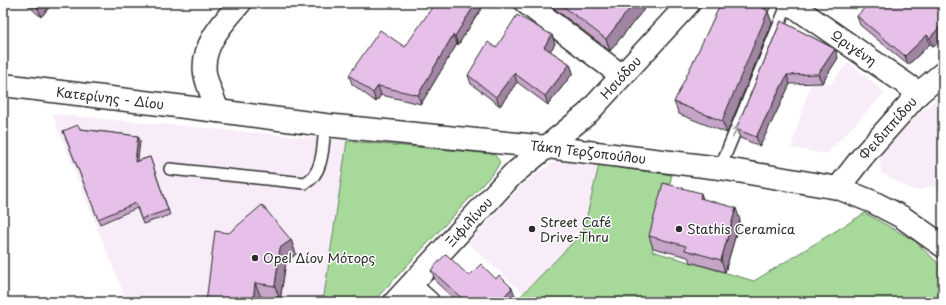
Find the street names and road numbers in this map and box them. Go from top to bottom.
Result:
street label: Ωριγένη [828,25,881,70]
street label: Ησιόδου [595,51,645,103]
street label: Κατερίνης - Δίου [55,82,165,113]
street label: Φειδιππίδου [854,92,921,164]
street label: Τάκη Τερζοπούλου [529,135,647,168]
street label: Ξιφιλίνου [441,193,496,250]

